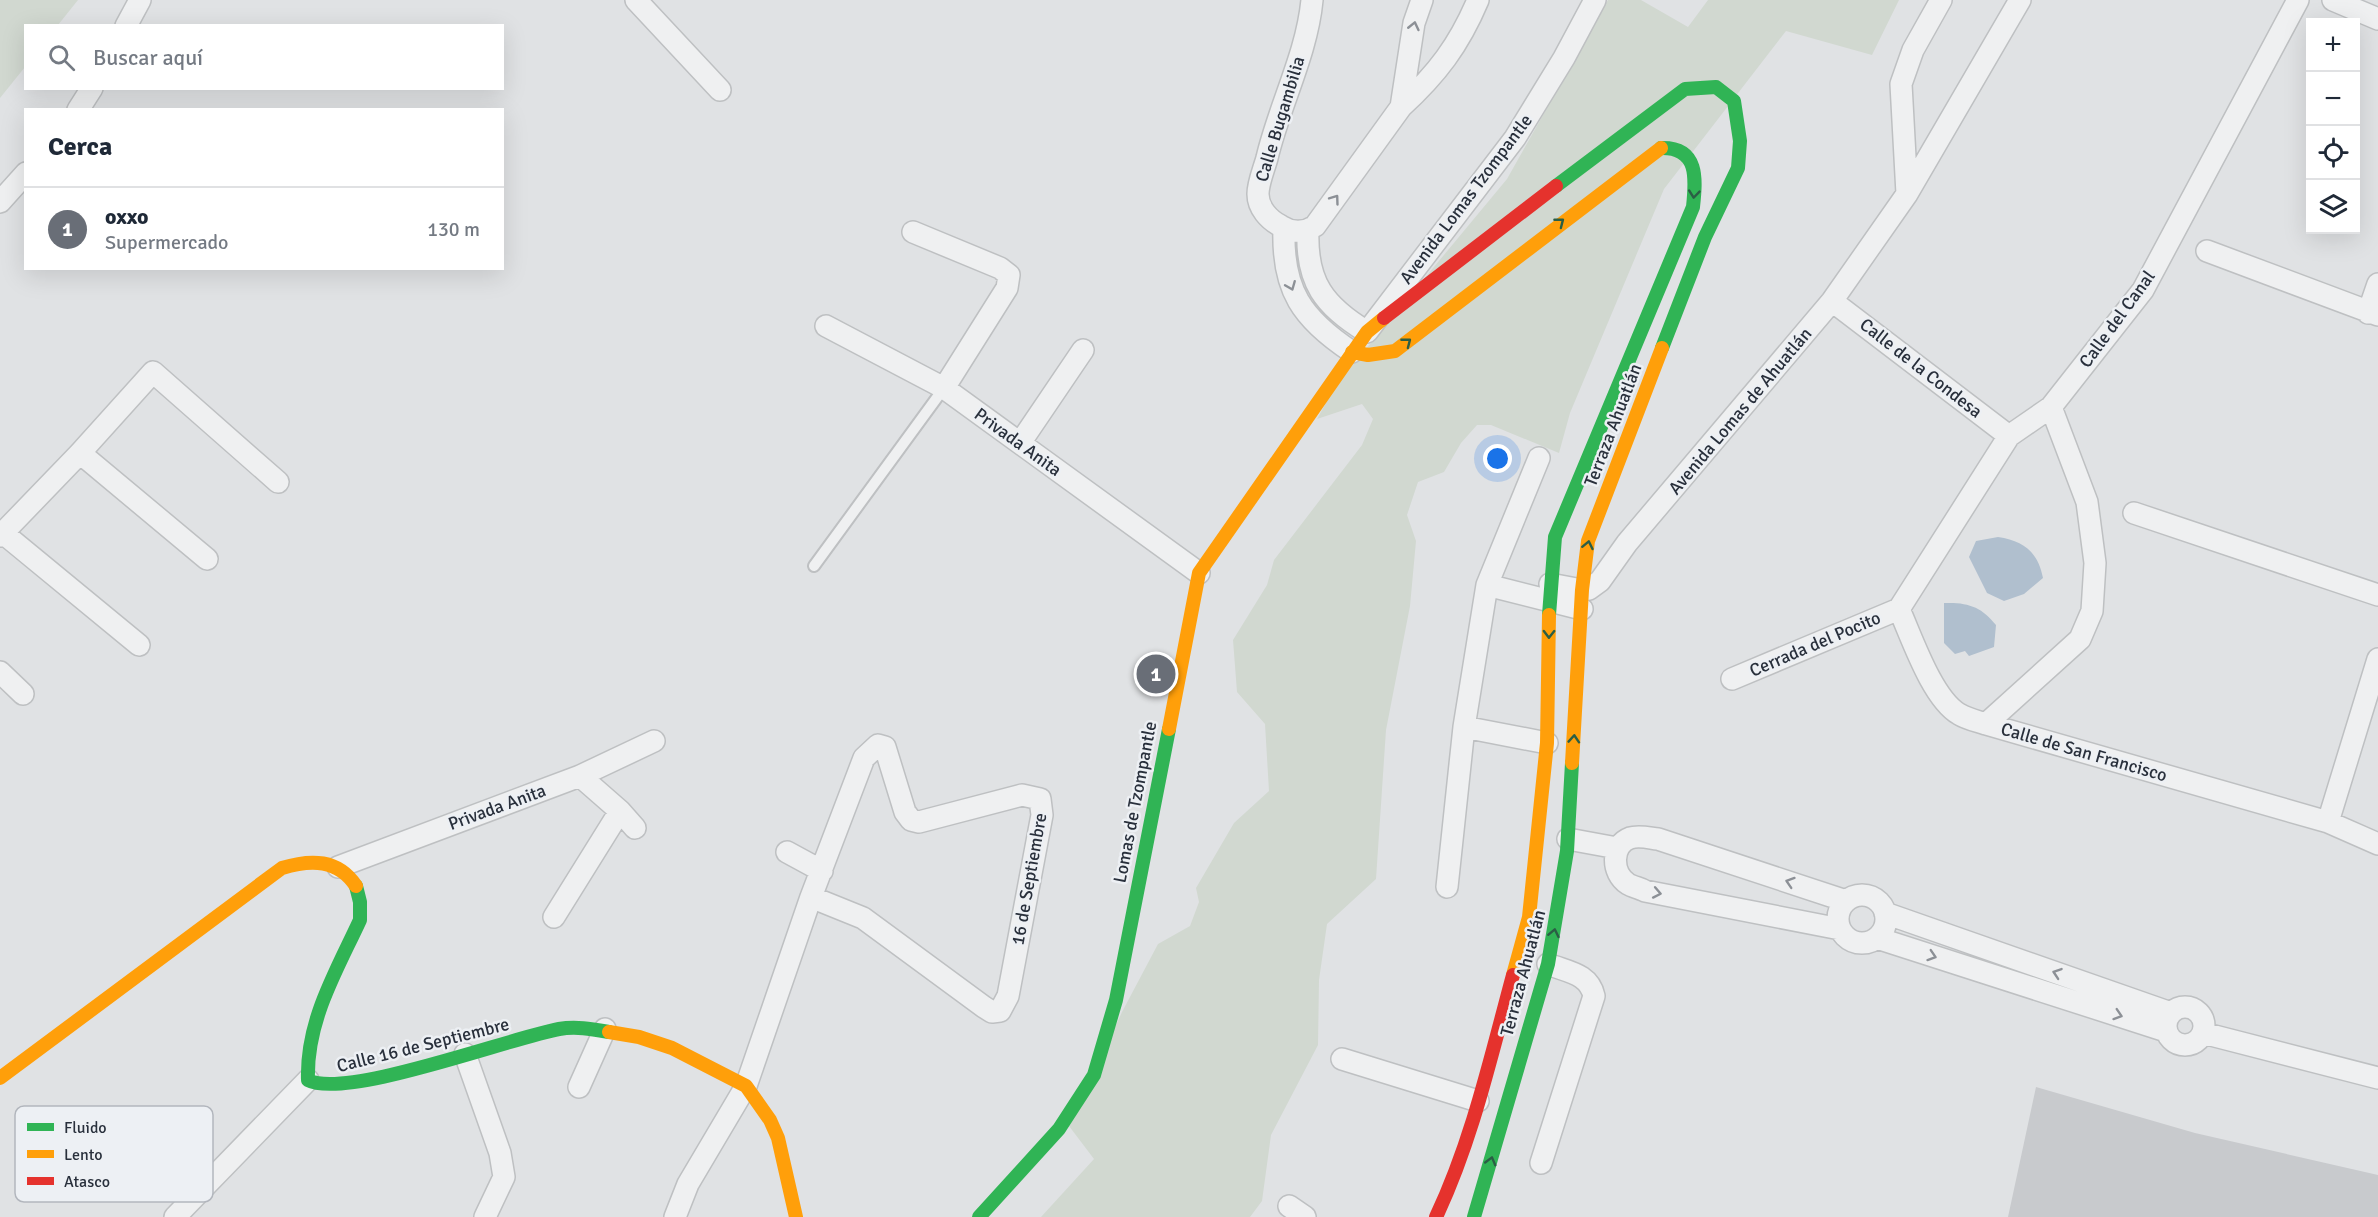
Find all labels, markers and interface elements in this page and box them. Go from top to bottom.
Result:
map controls [2306,18,2360,234]
button: + [2306,18,2360,72]
one-way arrow [1407,21,1420,31]
search box [24,24,504,90]
icon: search [45,41,78,74]
text: Buscar aquí [93,44,203,71]
street label: Calle Bugambilia [1250,53,1310,185]
button: − [2306,72,2360,126]
street label: Avenida Lomas Tzompantle [1395,110,1537,288]
button: locate [2306,126,2360,180]
text: Cerca [48,131,112,163]
button: layers [2306,180,2360,234]
one-way arrow [1688,190,1701,199]
one-way arrow [1328,194,1339,205]
text: oxxo [105,203,149,230]
text: 1 [62,217,73,242]
text: 130 m [427,217,480,242]
one-way arrow [1553,218,1564,229]
text: Supermercado [105,230,228,255]
street label: Calle del Canal [2074,266,2160,372]
one-way arrow [1284,280,1296,291]
street label: Calle de la Condesa [1855,313,1987,423]
street label: Avenida Lomas de Ahuatlán [1664,323,1816,499]
one-way arrow [1400,338,1411,349]
street label: Terraza Ahuatlán [1579,360,1647,490]
street label: Privada Anita [970,403,1066,481]
your location [1483,444,1512,473]
one-way arrow [1581,540,1594,550]
street label: Cerrada del Pocito [1746,606,1884,682]
one-way arrow [1543,630,1555,639]
pin: 1 [1136,652,1176,696]
street label: Calle de San Francisco [1998,718,2170,786]
street label: Lomas de Tzompantle [1109,719,1161,885]
one-way arrow [1567,734,1580,743]
street label: Privada Anita [445,779,549,835]
street label: 16 de Septiembre [1007,811,1051,947]
one-way arrow [1785,877,1796,890]
one-way arrow [1651,886,1661,899]
street label: Terraza Ahuatlán [1496,907,1550,1039]
one-way arrow [1547,928,1560,938]
one-way arrow [1926,949,1937,961]
one-way arrow [2052,967,2063,980]
one-way arrow [2112,1008,2123,1021]
street label: Calle 16 de Septiembre [334,1013,512,1077]
legend [15,1106,213,1202]
text: Fluido [64,1118,107,1138]
text: Lento [64,1145,102,1165]
one-way arrow [1483,1156,1496,1166]
text: Atasco [64,1172,110,1192]

